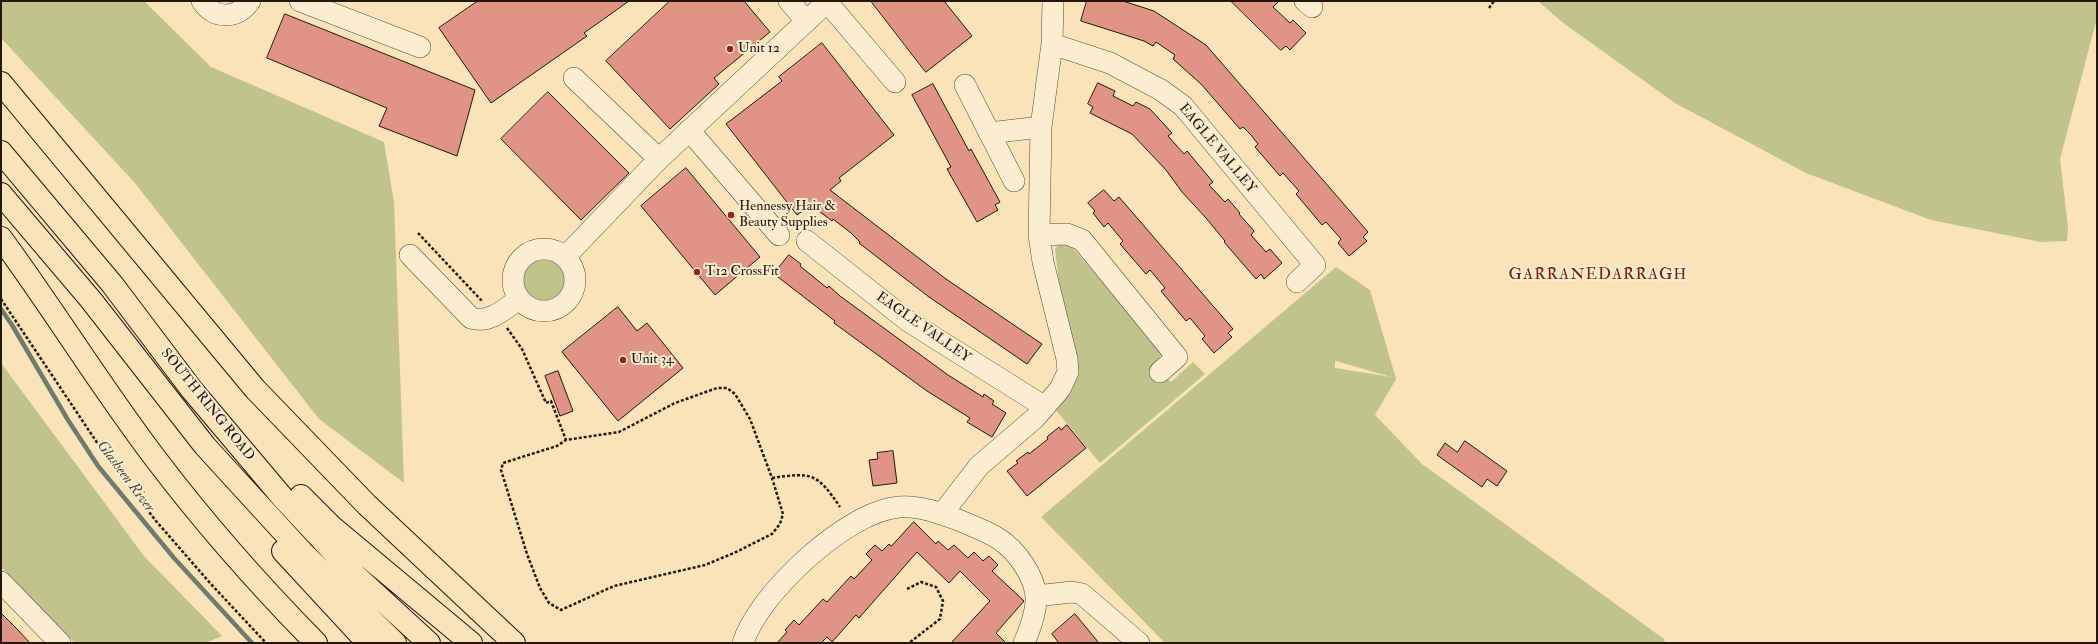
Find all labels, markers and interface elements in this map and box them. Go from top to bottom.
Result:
place label: Unit 12 [738,41,780,57]
marker: Unit 12 [725,44,735,54]
street label: EAGLE VALLEY [1175,101,1259,197]
place label: Hennessy Hair & Beauty Supplies [739,199,836,232]
marker: Hennessy Hair & Beauty Supplies [726,210,736,220]
place label: T12 CrossFit [705,264,779,280]
district label: GARRANEDARRAGH [1509,266,1687,286]
marker: T12 CrossFit [692,267,702,277]
street label: EAGLE VALLEY [872,289,974,367]
street label: SOUTH RING ROAD [157,345,257,465]
place label: Unit 34 [631,352,674,368]
marker: Unit 34 [618,355,628,365]
water label: Glasheen River [92,438,158,516]

